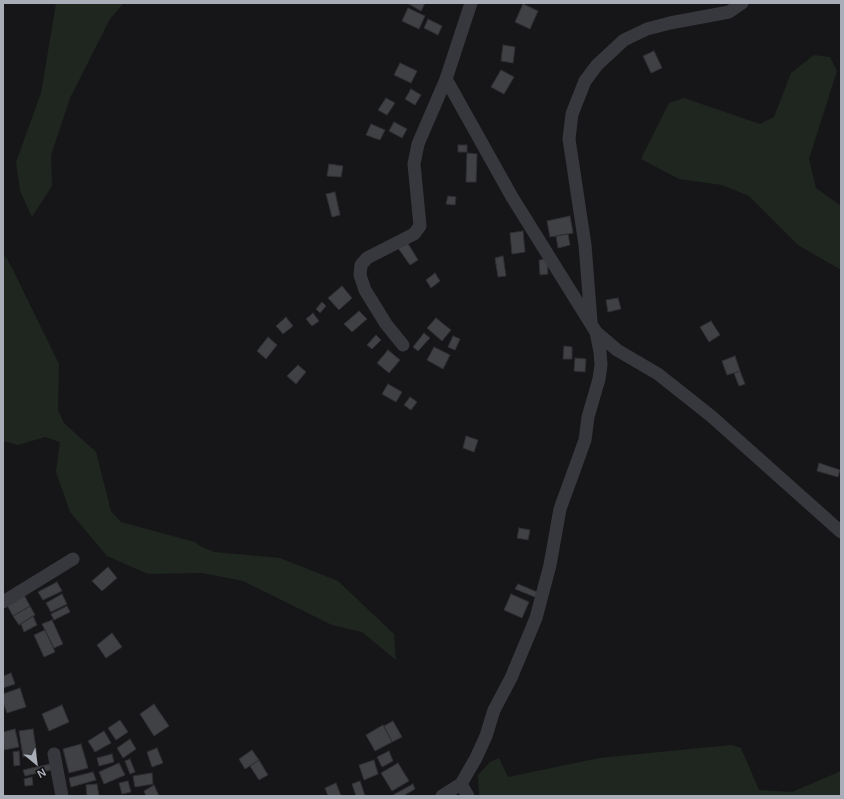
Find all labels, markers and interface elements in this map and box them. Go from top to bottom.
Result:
north arrow [16,743,56,783]
text: N [35,766,48,781]

